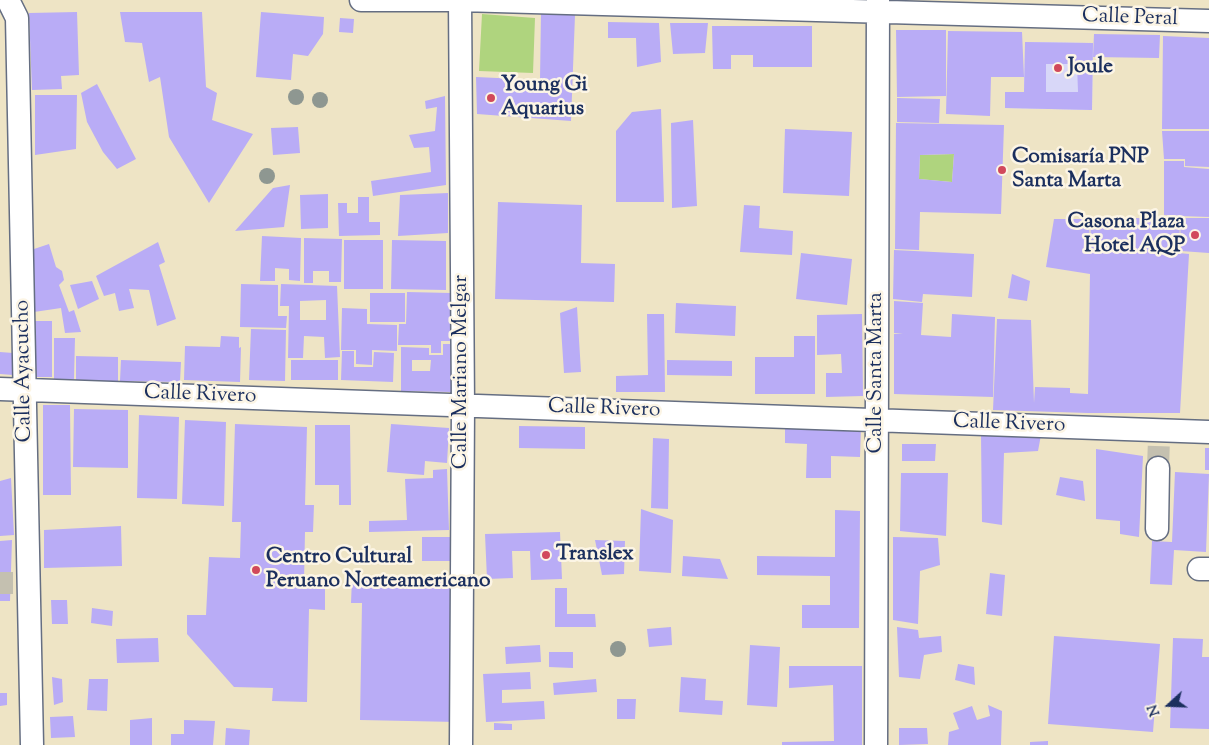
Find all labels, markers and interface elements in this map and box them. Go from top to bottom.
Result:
street label: Calle Peral [1081,5,1179,33]
place label: Joule [1068,55,1113,81]
marker: Joule [1052,62,1064,74]
place label: Young Gi Aquarius [501,73,588,123]
marker: Young Gi Aquarius [485,92,497,104]
place label: Comisaría PNP Santa Marta [1012,145,1149,195]
marker: Comisaría PNP Santa Marta [996,164,1008,176]
place label: Casona Plaza Hotel AQP [1067,210,1185,260]
marker: Casona Plaza Hotel AQP [1189,229,1201,241]
street label: Calle Mariano Melgar [449,275,475,469]
street label: Calle Santa Marta [864,292,890,454]
street label: Calle Ayacucho [11,300,39,442]
street label: Calle Rivero [143,381,257,411]
street label: Calle Rivero [547,395,661,425]
street label: Calle Rivero [952,410,1066,440]
place label: Translex [556,542,634,568]
place label: Centro Cultural Peruano Norteamericano [266,545,491,595]
marker: Translex [540,549,552,561]
marker: Centro Cultural Peruano Norteamericano [250,564,262,576]
north arrow [1144,680,1194,730]
text: N [1144,701,1166,719]

